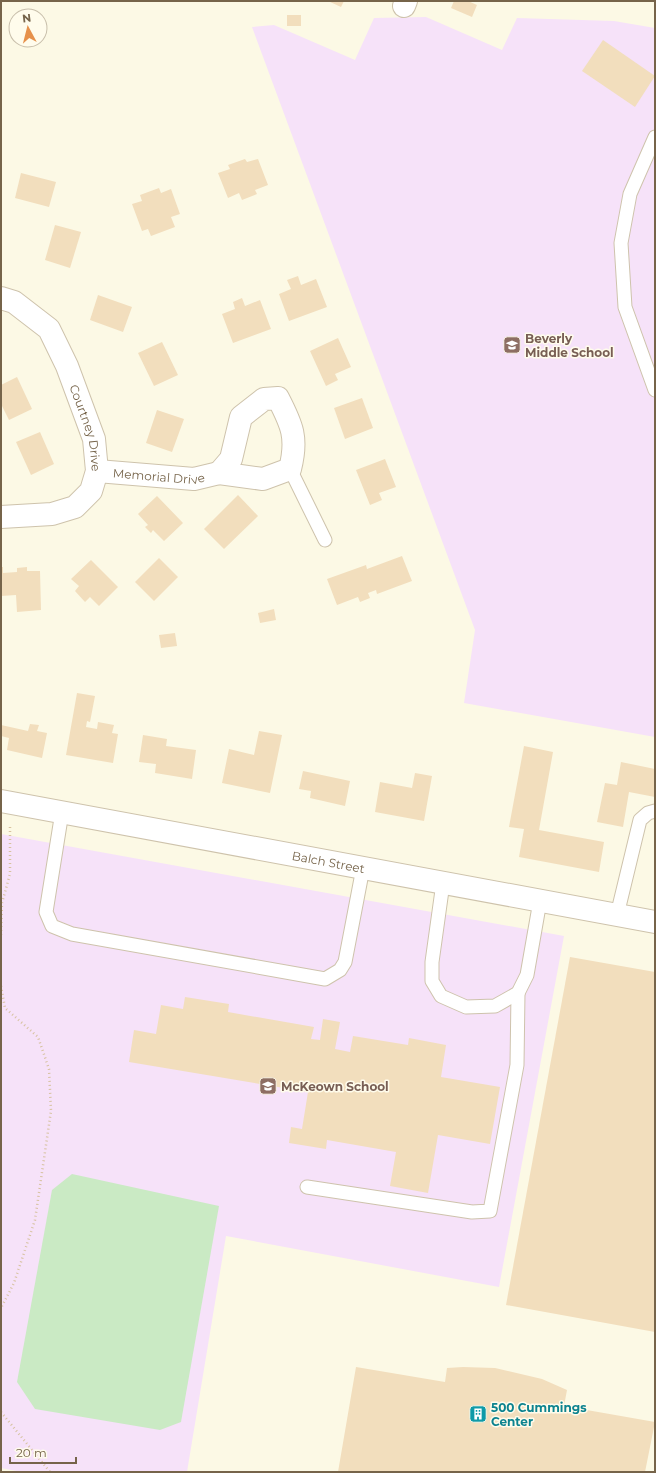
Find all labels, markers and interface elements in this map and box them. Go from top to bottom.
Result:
north arrow [8,8,48,48]
text: N [22,11,32,26]
place label: Beverly Middle School [525,331,614,360]
school or university icon: Beverly Middle School [502,335,522,355]
street label: Courtney Drive [67,382,104,472]
street label: Memorial Drive [112,465,206,487]
street label: Balch Street [291,848,366,876]
school or university icon: McKeown School [258,1076,278,1096]
place label: McKeown School [281,1079,389,1094]
place label: 500 Cummings Center [491,1400,587,1429]
building icon: 500 Cummings Center [468,1404,488,1424]
scale bar [10,1439,76,1465]
text: 20 m [16,1445,47,1460]

